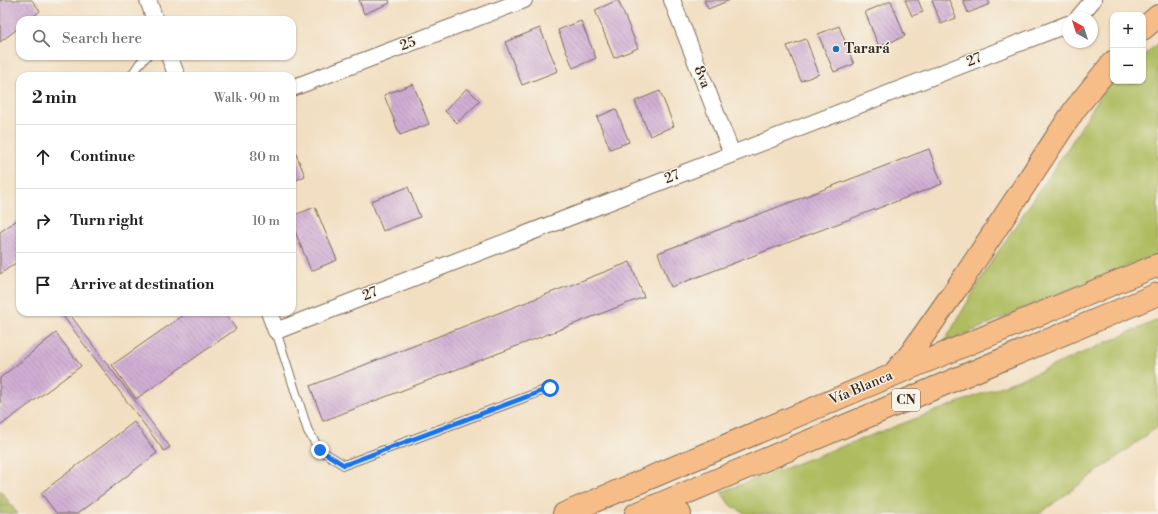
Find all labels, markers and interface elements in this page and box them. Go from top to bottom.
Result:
north arrow [1062,12,1098,48]
map controls [1110,12,1146,84]
button: + [1110,12,1146,48]
search box [16,16,296,60]
icon: search [30,27,52,49]
text: Search here [62,29,142,48]
street label: 25 [397,33,419,55]
place label: Tarará [844,40,890,58]
marker: Tarará [831,44,841,54]
button: − [1110,48,1146,84]
street label: 27 [964,49,984,71]
street label: 8va [690,63,715,92]
text: 2 min [32,87,77,109]
text: Walk · 90 m [214,90,280,106]
icon: ahead [32,146,54,168]
text: Continue [70,147,135,166]
text: 80 m [249,149,280,165]
street label: 27 [662,166,682,188]
icon: right [32,210,54,232]
text: Turn right [70,211,144,230]
text: 10 m [252,213,280,229]
icon: arrive [32,274,54,296]
text: Arrive at destination [70,275,214,294]
street label: 27 [360,283,380,305]
street label: Vía Blanca [826,366,896,410]
route start [541,379,559,397]
road number: CN [892,389,920,411]
route end [311,441,329,459]

